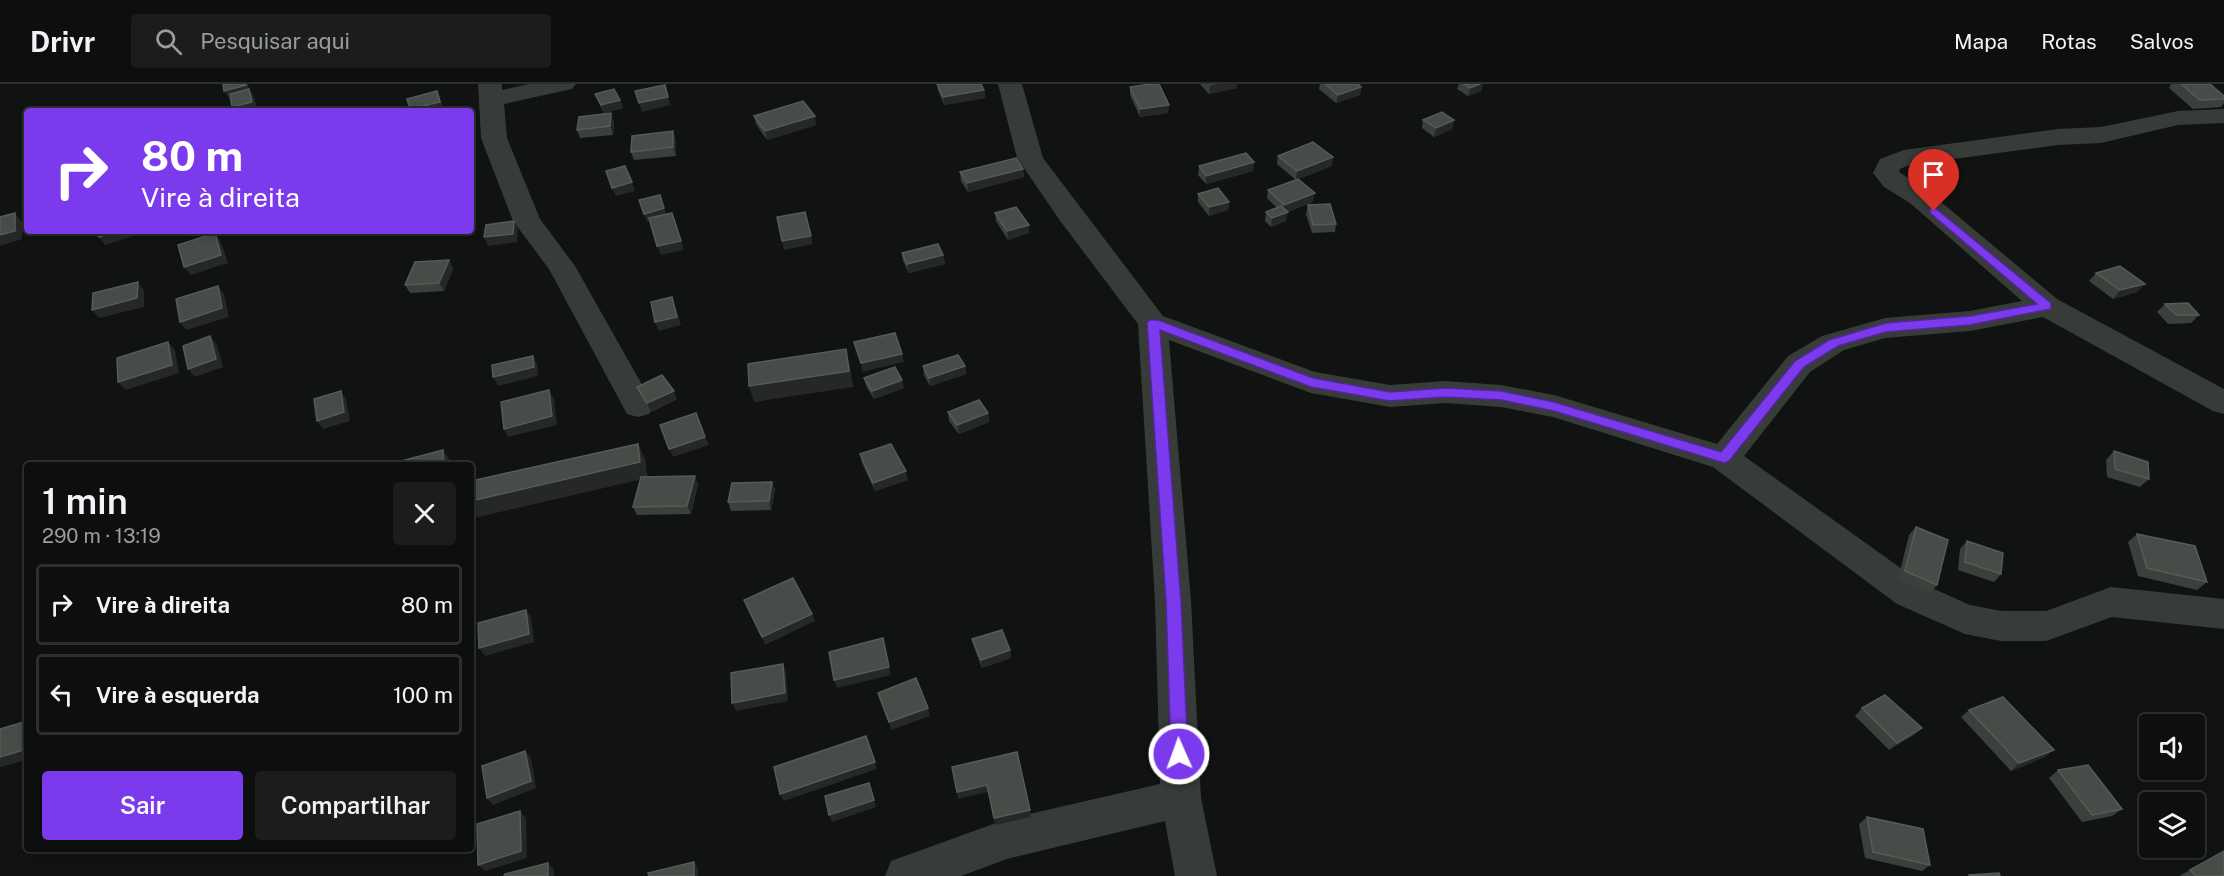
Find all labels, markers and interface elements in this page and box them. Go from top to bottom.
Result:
search box [131,14,551,68]
text: Drivr [30,25,95,58]
icon: search [152,25,185,58]
text: Pesquisar aqui [200,28,350,54]
text: Mapa [1954,29,2008,54]
text: Rotas [2041,29,2097,54]
text: Salvos [2130,29,2194,54]
text: 80 m [141,131,243,180]
icon: right [42,132,120,210]
pin [1908,149,1959,211]
icon: arrive [1917,158,1950,191]
text: Vire à direita [141,181,300,213]
text: 1 min [42,480,128,522]
button: close [393,482,456,545]
text: 290 m · 13:19 [42,524,161,548]
icon: right [45,588,78,621]
text: Vire à direita [96,592,230,618]
text: 80 m [401,592,453,618]
icon: left [45,678,78,711]
text: Vire à esquerda [96,682,260,708]
text: 100 m [393,682,453,708]
map controls [2139,714,2205,858]
button: sound [2139,714,2205,780]
position arrow [1147,722,1211,786]
button: Sair [42,771,243,840]
button: Compartilhar [255,771,456,840]
button: layers [2139,792,2205,858]

